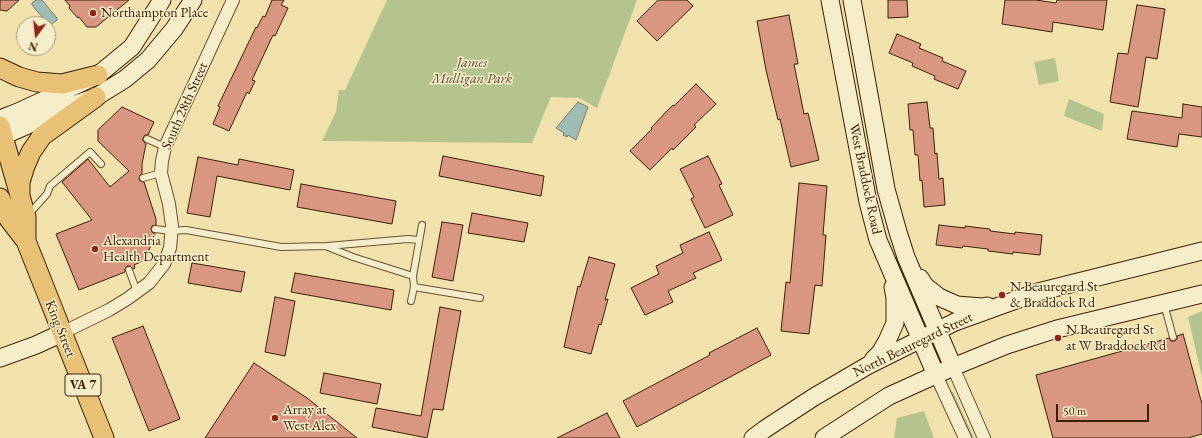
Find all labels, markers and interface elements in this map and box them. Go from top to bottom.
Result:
place label: Northampton Place [101,5,208,21]
marker: Northampton Place [88,8,98,18]
north arrow [16,16,56,56]
text: N [27,39,39,55]
park label: James Mulligan Park [432,55,512,88]
street label: South 28th Street [158,60,212,152]
street label: West Braddock Road [845,122,885,236]
place label: Alexandria Health Department [103,233,209,266]
marker: Alexandria Health Department [90,244,100,254]
place label: N Beauregard St & Braddock Rd [1010,279,1098,312]
marker: N Beauregard St & Braddock Rd [997,290,1007,300]
street label: King Street [41,298,79,360]
street label: North Beauregard Street [851,309,975,381]
place label: N Beauregard St at W Braddock Rd [1066,322,1166,354]
marker: N Beauregard St at W Braddock Rd [1053,333,1063,343]
road number: VA 7 [65,374,101,396]
scale bar [1058,396,1151,422]
place label: Array at West Alex [283,402,336,434]
text: 50 m [1063,403,1086,419]
marker: Array at West Alex [270,413,280,423]

